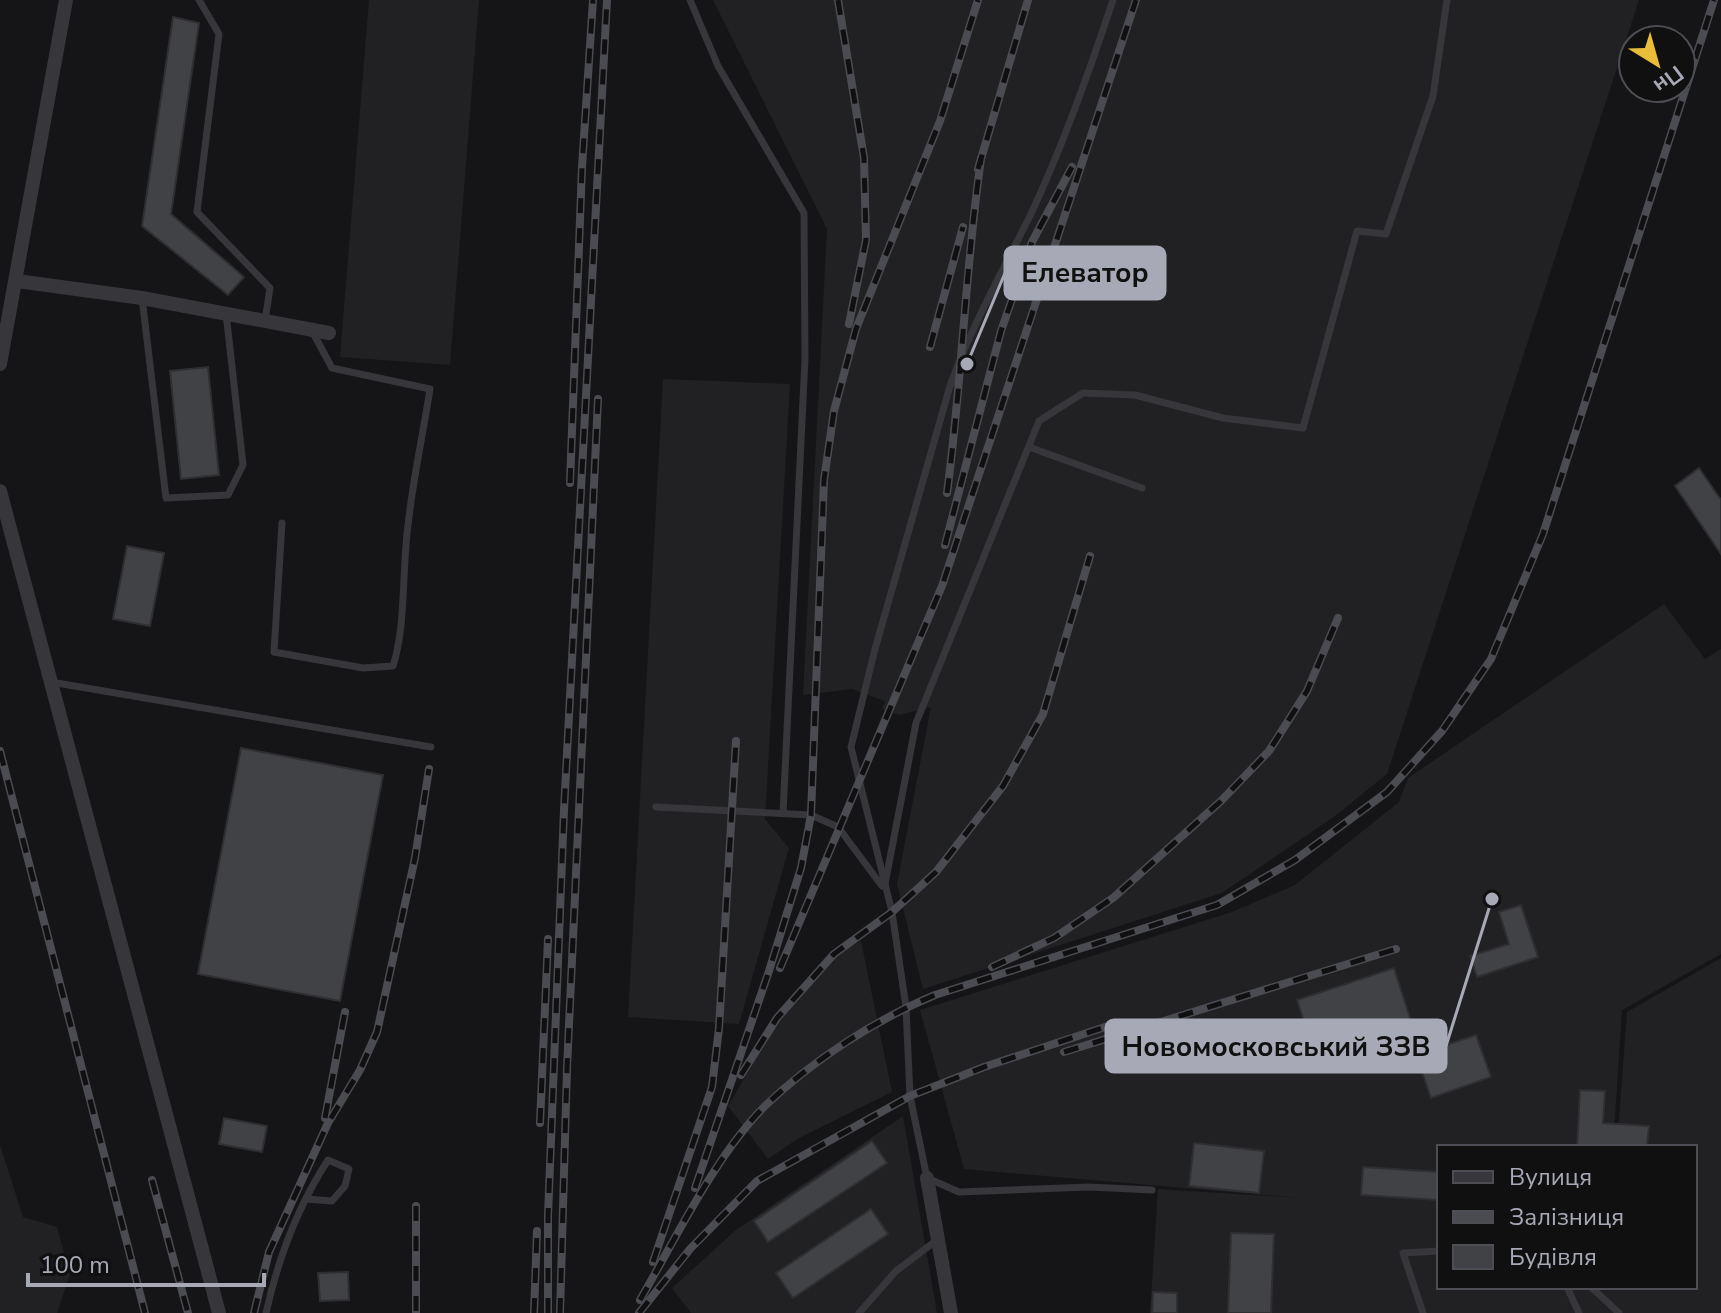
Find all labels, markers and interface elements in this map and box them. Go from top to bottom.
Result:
north arrow [1617,24,1697,104]
text: Пн [1647,58,1690,100]
callout: Елеватор [1005,247,1165,299]
text: Елеватор [1021,254,1149,292]
callout: Новомосковський ЗЗВ [1106,1020,1446,1072]
text: Новомосковський ЗЗВ [1122,1028,1430,1066]
legend [1437,1145,1697,1289]
text: Вулиця [1509,1161,1592,1193]
text: Залізниця [1509,1201,1624,1233]
scale bar [28,1237,264,1287]
text: Будівля [1509,1241,1597,1273]
text: 100 m [40,1249,110,1281]

